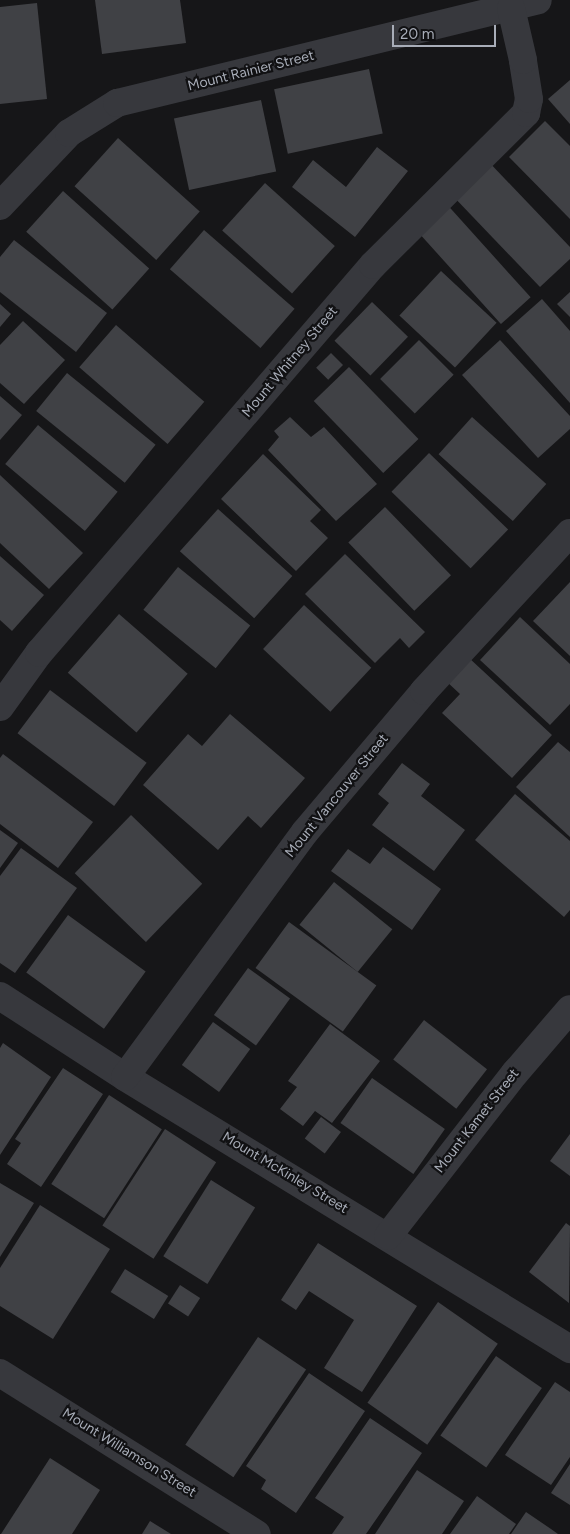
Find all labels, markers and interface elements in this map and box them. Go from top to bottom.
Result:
scale bar [395,15,499,47]
text: 20 m [400,25,434,43]
street label: Mount Rainier Street [186,47,316,95]
street label: Mount Whitney Street [239,303,341,421]
street label: Mount Vancouver Street [282,731,392,861]
street label: Mount Kamet Street [431,1066,523,1176]
street label: Mount McKinley Street [219,1129,351,1217]
street label: Mount Williamson Street [59,1405,199,1501]

